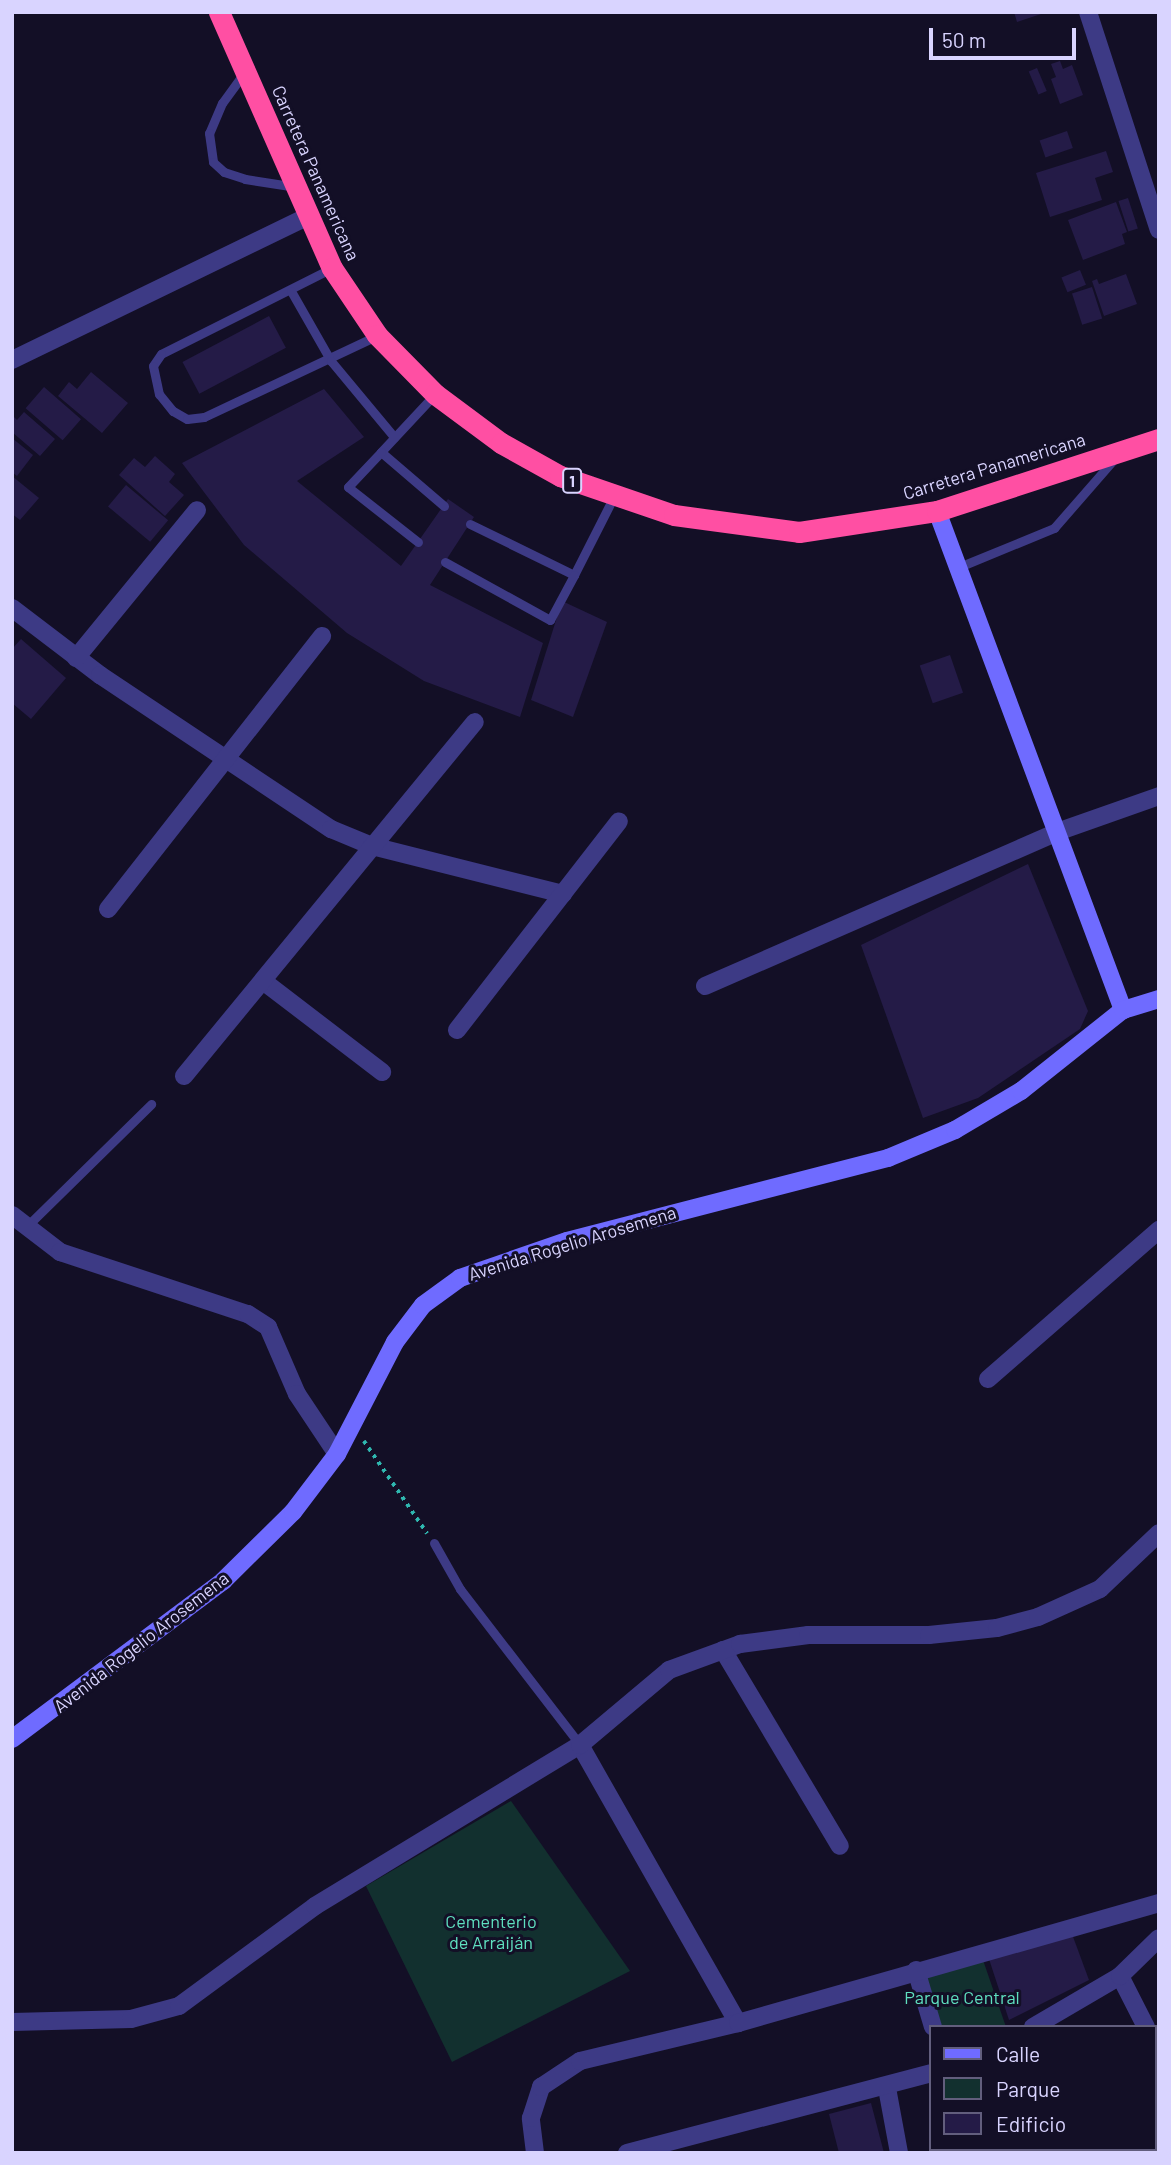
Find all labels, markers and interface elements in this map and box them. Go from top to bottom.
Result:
scale bar [933,14,1080,58]
text: 50 m [942,27,986,52]
street label: Carretera Panamericana [268,82,364,264]
street label: Carretera Panamericana [900,428,1088,504]
road number: 1 [562,468,582,494]
street label: Avenida Rogelio Arosemena [466,1201,678,1285]
street label: Avenida Rogelio Arosemena [49,1567,233,1717]
park label: Cementerio de Arraiján [445,1911,537,1954]
park label: Parque Central [904,1986,1020,2008]
legend [930,2025,1157,2151]
text: Calle [996,2041,1040,2066]
text: Parque [996,2076,1061,2101]
text: Edificio [996,2111,1066,2136]

